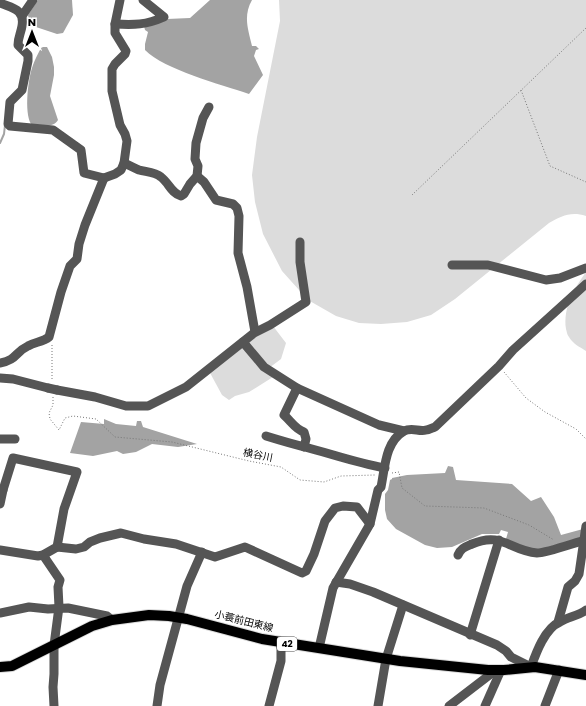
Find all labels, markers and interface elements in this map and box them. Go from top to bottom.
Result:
north arrow [12,12,52,52]
text: N [28,14,36,30]
street label: 横谷川 [242,445,274,465]
street label: 小蓑前田東線 [213,606,275,636]
road number: 42 [277,637,297,651]

